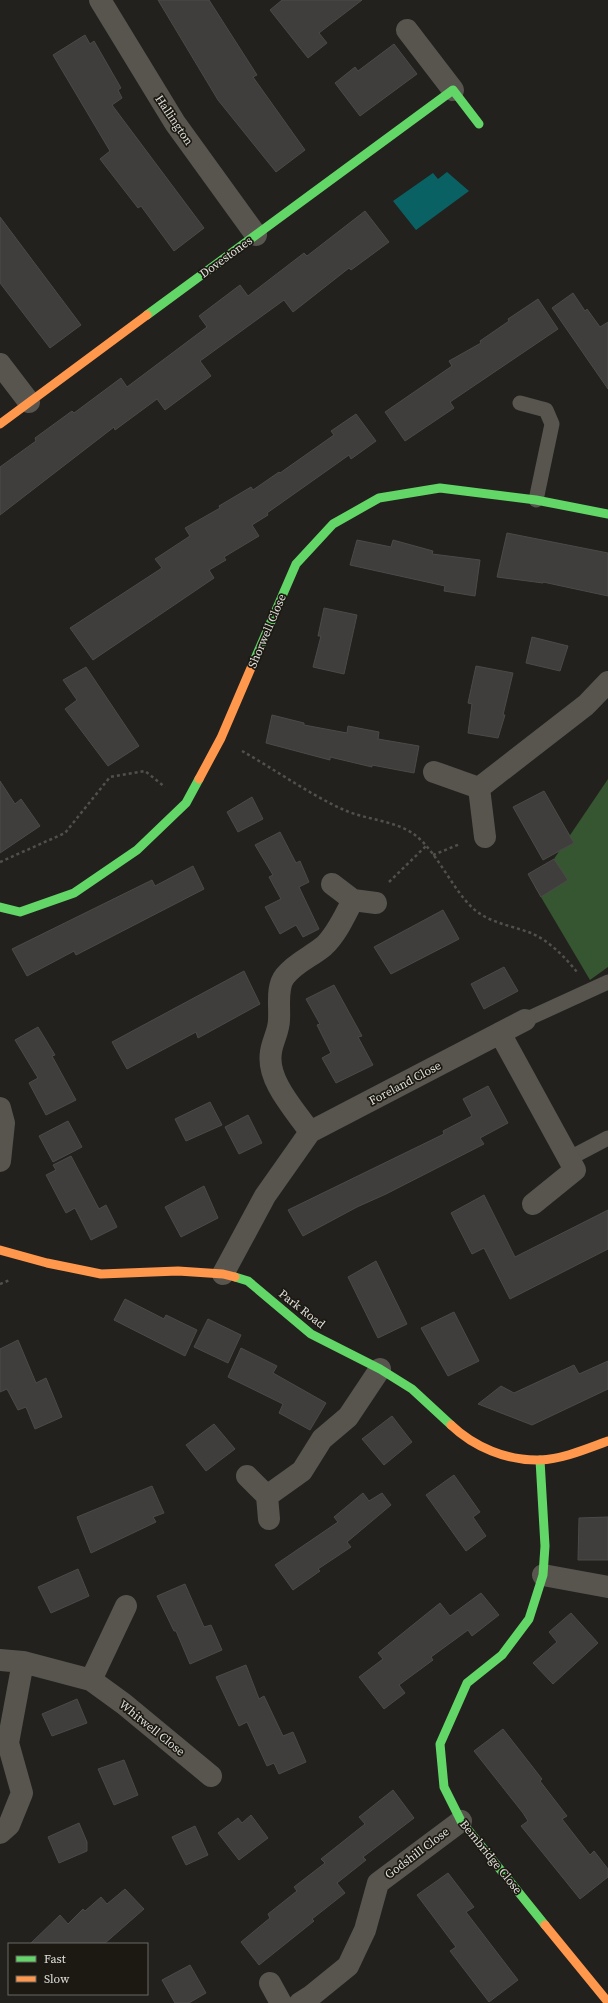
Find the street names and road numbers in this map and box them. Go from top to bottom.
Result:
street label: Hallington [151,92,197,148]
street label: Dovestones [196,232,256,282]
street label: Shorwell Close [244,592,290,670]
street label: Foreland Close [366,1057,444,1109]
street label: Park Road [276,1286,329,1332]
street label: Whitwell Close [116,1697,188,1759]
street label: Bembridge Close [456,1817,526,1897]
street label: Godshill Close [382,1824,452,1882]

